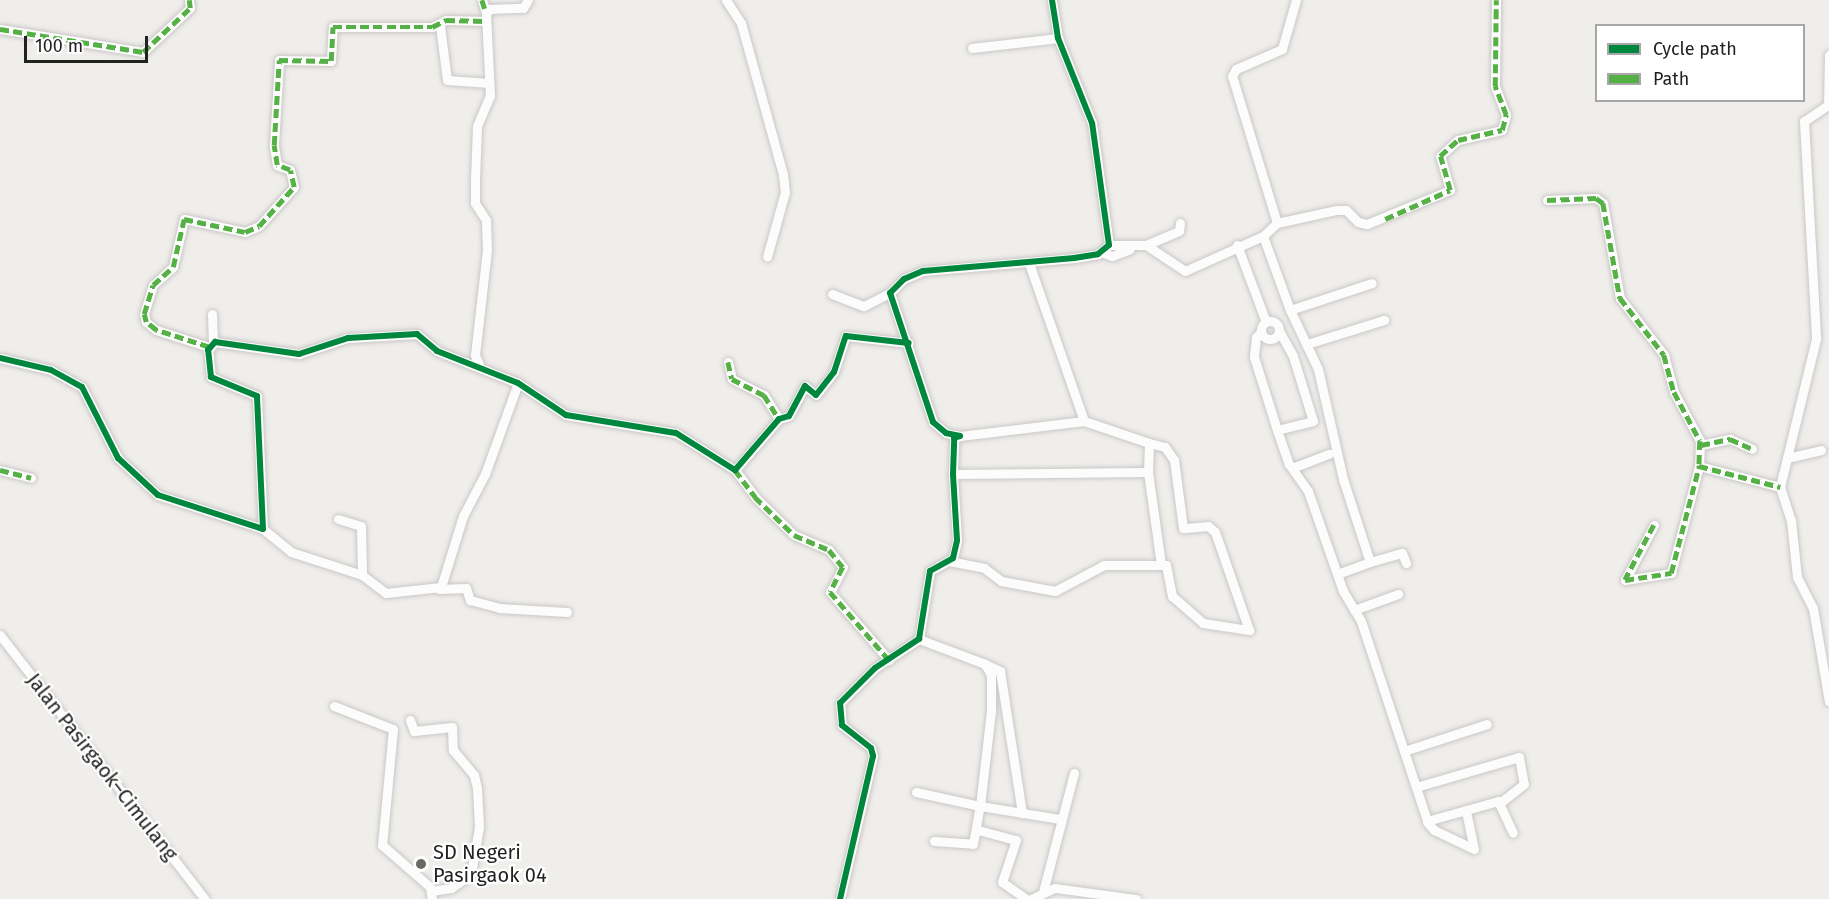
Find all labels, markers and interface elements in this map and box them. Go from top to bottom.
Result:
scale bar [27,24,152,62]
legend [1595,24,1805,102]
text: 100 m [35,35,83,57]
text: Cycle path [1653,38,1737,60]
text: Path [1653,68,1689,90]
street label: Jalan Pasirgaok–Cimulang [21,669,183,865]
place label: SD Negeri Pasirgaok 04 [433,840,547,887]
marker: SD Negeri Pasirgaok 04 [414,857,428,871]

